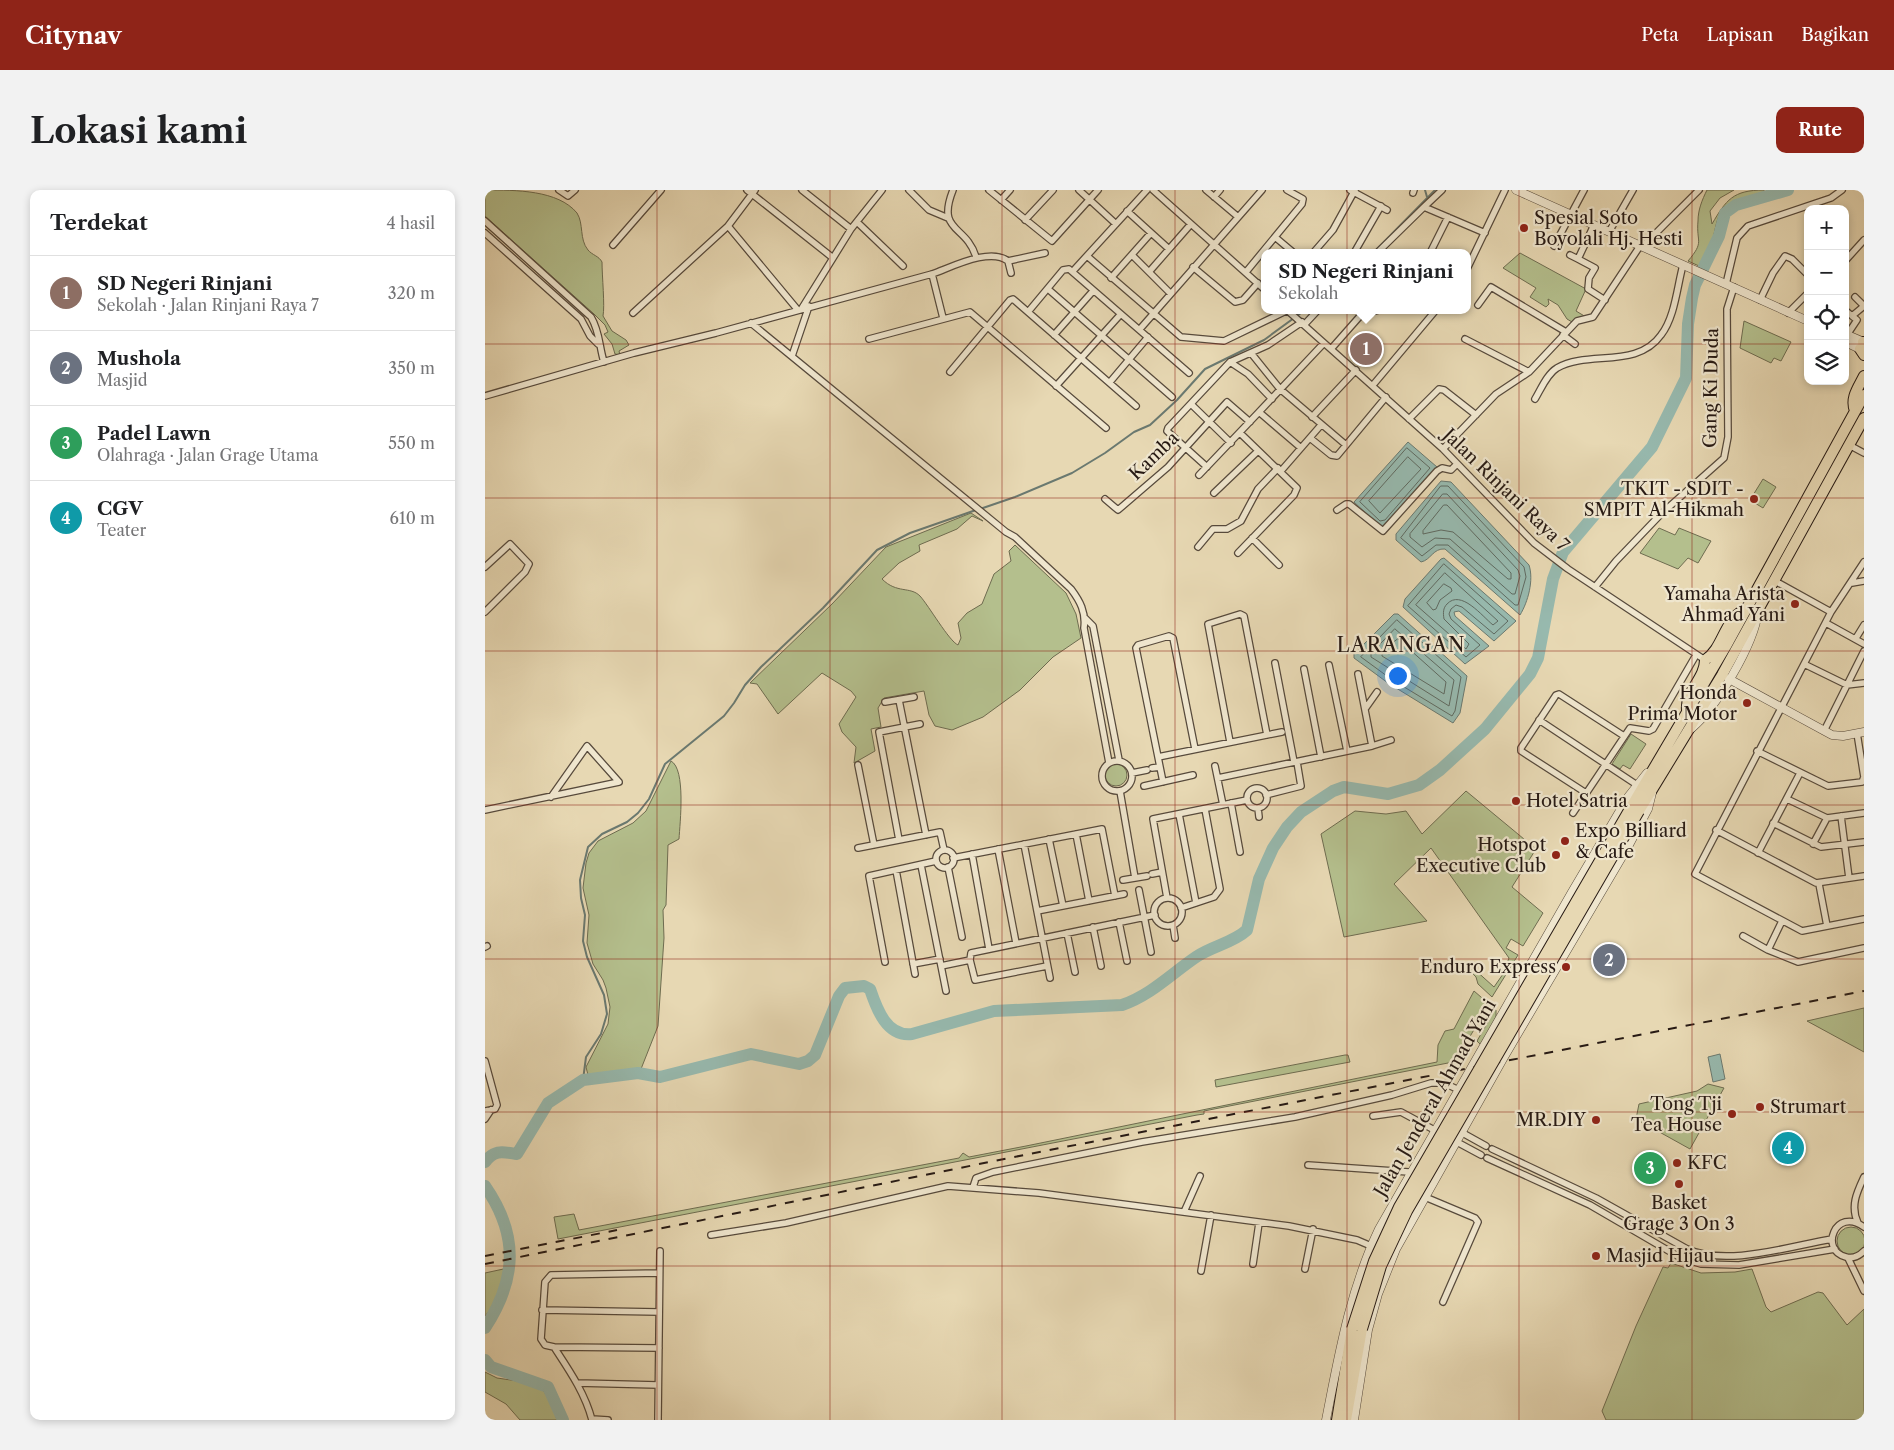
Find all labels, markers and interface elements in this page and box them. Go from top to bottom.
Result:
text: Citynav [25,21,122,50]
text: Peta [1641,24,1679,46]
text: Lapisan [1707,24,1773,46]
text: Bagikan [1801,24,1869,46]
button: Rute [1776,107,1864,153]
text: Lokasi kami [30,109,247,152]
map controls [1804,205,1849,385]
button: + [1804,205,1849,250]
place label: Spesial Soto Boyolali Hj. Hesti [1534,207,1683,250]
text: Terdekat [50,210,148,235]
text: 4 hasil [386,213,435,233]
marker: Spesial Soto Boyolali Hj. Hesti [1518,222,1530,234]
popup [1261,249,1471,314]
button: − [1804,250,1849,295]
text: SD Negeri Rinjani [1278,260,1454,283]
text: SD Negeri Rinjani [97,272,272,295]
text: 1 [62,283,70,303]
text: 320 m [388,283,435,303]
text: Sekolah [1278,283,1339,303]
text: Sekolah · Jalan Rinjani Raya 7 [97,295,319,315]
button: locate [1804,295,1849,340]
street label: Gang Ki Duda [1699,327,1723,448]
pin: 1 [1350,330,1382,368]
button: layers [1804,340,1849,385]
text: Mushola [97,347,181,370]
text: 2 [61,358,71,378]
text: 350 m [388,358,435,378]
text: Masjid [97,370,148,390]
text: Padel Lawn [97,422,211,445]
street label: Jalan Rinjani Raya 7 [1436,422,1574,556]
street label: Kamba [1125,427,1184,485]
text: 3 [61,433,71,453]
text: 550 m [388,433,435,453]
text: Olahraga · Jalan Grage Utama [97,445,318,465]
place label: TKIT - SDIT - SMPIT Al-Hikmah [1584,478,1744,521]
marker: TKIT - SDIT - SMPIT Al-Hikmah [1748,493,1760,505]
text: CGV [97,497,143,520]
text: 4 [61,508,71,528]
text: 610 m [390,508,435,528]
text: Teater [97,520,146,540]
place label: Yamaha Arista Ahmad Yani [1663,583,1786,626]
marker: Yamaha Arista Ahmad Yani [1789,598,1801,610]
district label: LARANGAN [1337,633,1465,657]
your location [1385,663,1411,689]
place label: Honda Prima Motor [1627,682,1737,725]
marker: Honda Prima Motor [1741,697,1753,709]
place label: Hotel Satria [1526,790,1628,812]
marker: Hotel Satria [1510,795,1522,807]
place label: Expo Billiard & Cafe [1575,820,1687,863]
place label: Hotspot Executive Club [1416,834,1547,877]
marker: Expo Billiard & Cafe [1559,835,1571,847]
marker: Hotspot Executive Club [1550,849,1562,861]
pin: 2 [1593,941,1625,979]
place label: Enduro Express [1420,956,1556,978]
marker: Enduro Express [1560,961,1572,973]
street label: Jalan Jenderal Ahmad Yani [1368,995,1501,1203]
place label: Tong Tji Tea House [1631,1093,1723,1136]
place label: Strumart [1770,1096,1847,1118]
marker: Strumart [1754,1101,1766,1113]
marker: Tong Tji Tea House [1726,1108,1738,1120]
place label: MR.DIY [1516,1109,1587,1131]
marker: MR.DIY [1590,1114,1602,1126]
pin: 4 [1772,1129,1804,1167]
pin: 3 [1634,1149,1666,1187]
place label: KFC [1687,1152,1727,1174]
marker: KFC [1671,1157,1683,1169]
marker: Basket Grage 3 On 3 [1673,1178,1685,1190]
place label: Basket Grage 3 On 3 [1623,1192,1735,1235]
place label: Masjid Hijau [1606,1245,1714,1267]
marker: Masjid Hijau [1590,1250,1602,1262]

